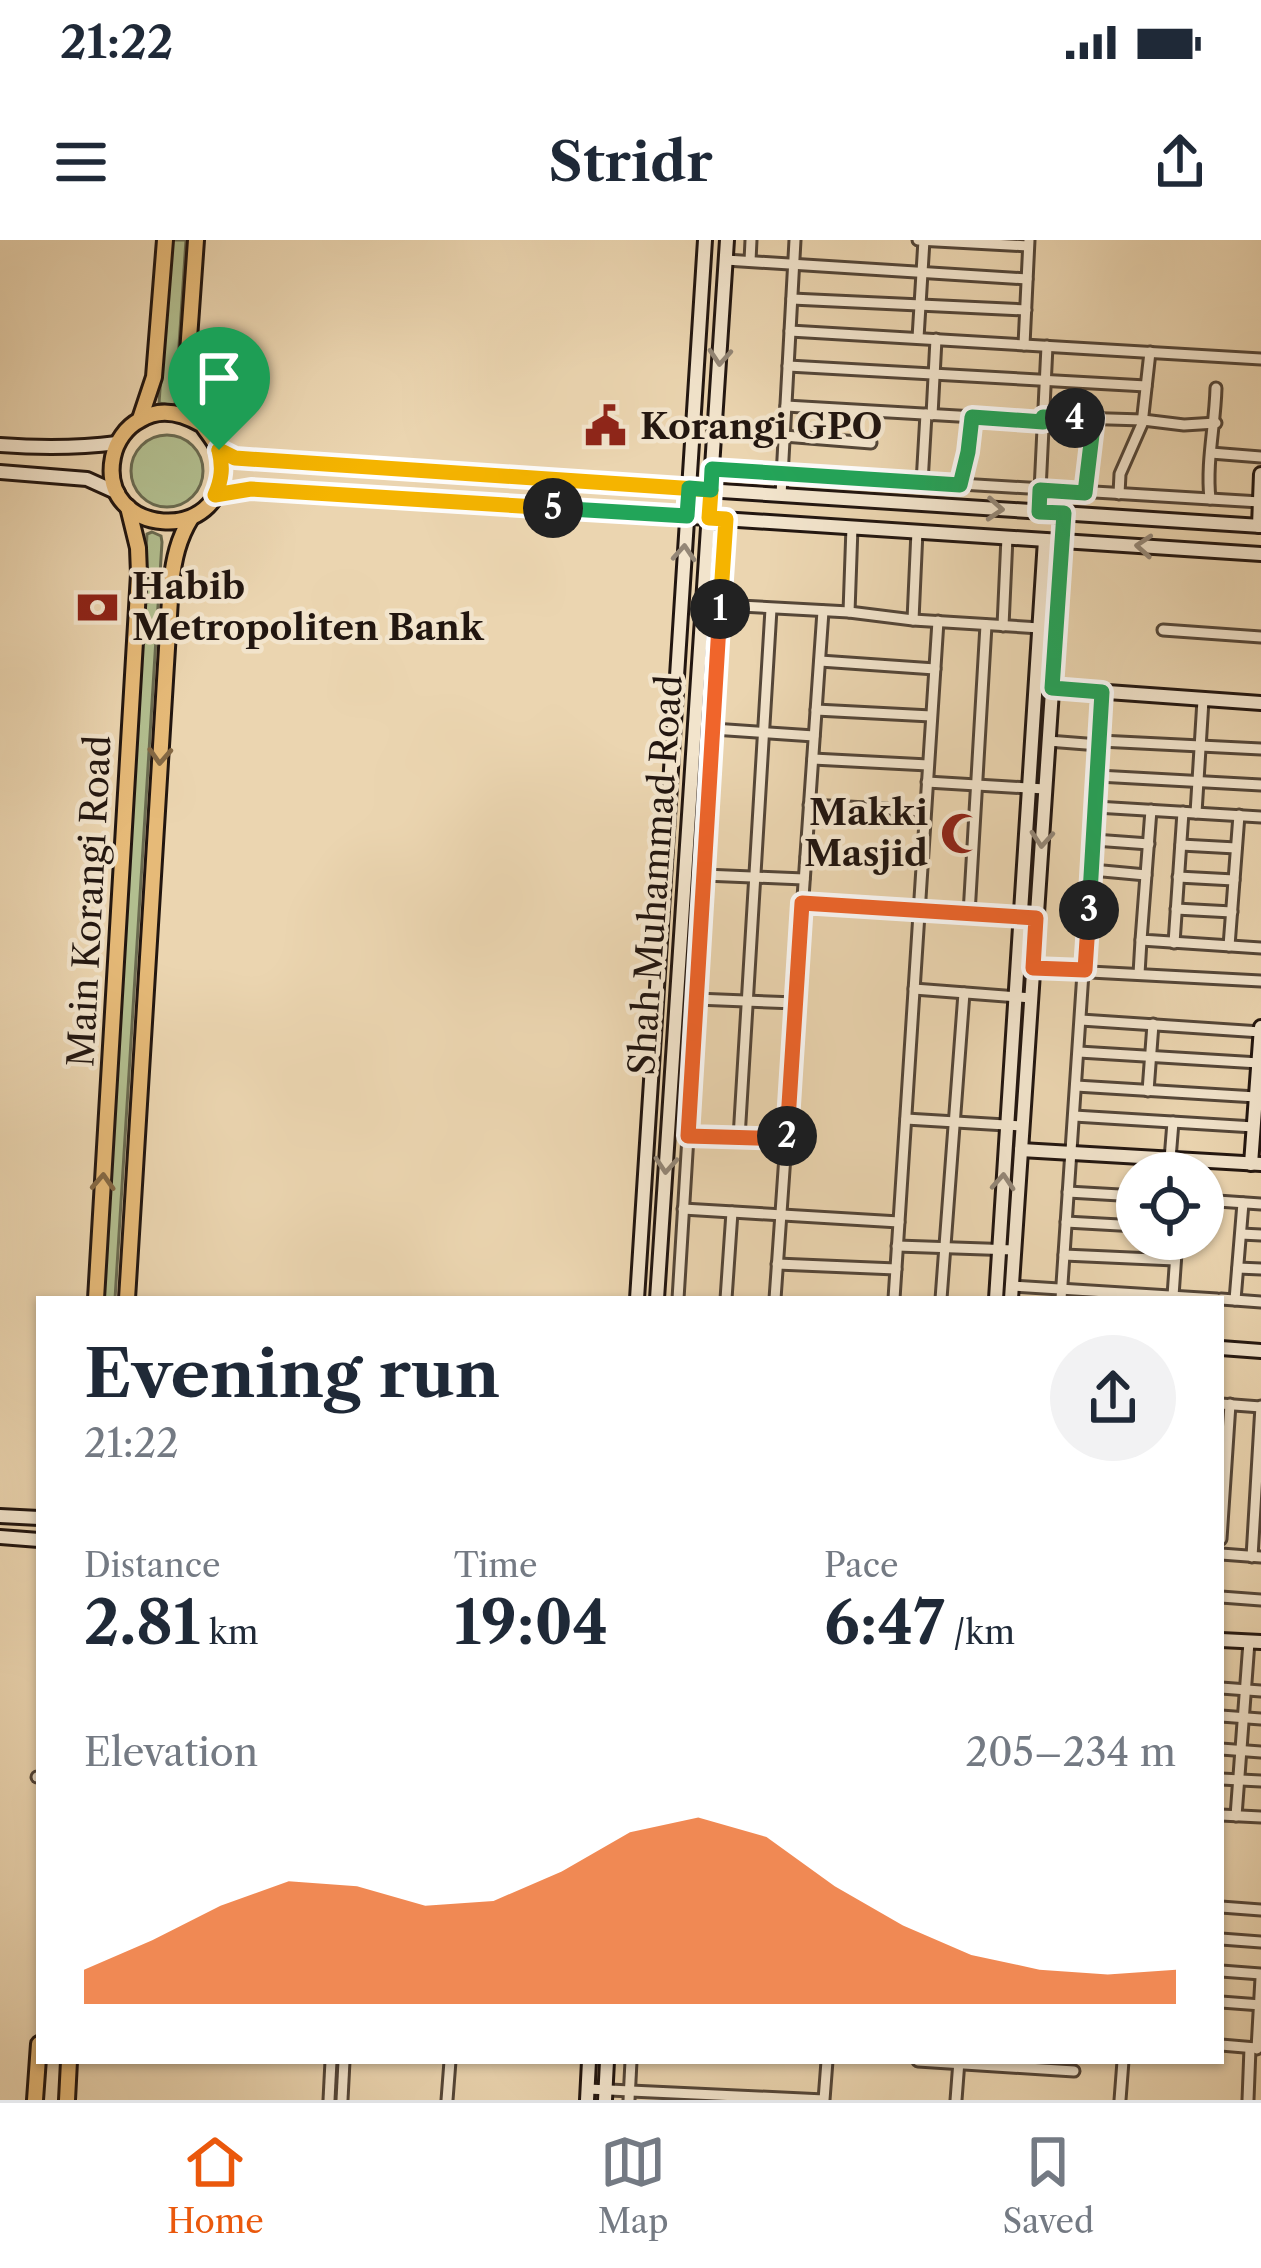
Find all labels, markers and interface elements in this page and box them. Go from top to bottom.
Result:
text: 21:22 [60,14,173,70]
icon: menu [48,129,114,195]
text: Stridr [548,129,713,195]
icon: share [1147,129,1213,195]
pin [168,327,270,450]
icon: arrive [186,345,252,411]
one-way arrow [707,348,733,367]
pin: 4 [1045,388,1105,448]
text: 4 [1065,397,1085,438]
public building icon: Korangi GPO [583,403,629,449]
place label: Korangi GPO [640,404,882,448]
pin: 5 [523,478,583,538]
text: 5 [544,487,562,528]
one-way arrow [986,495,1005,521]
one-way arrow [1134,534,1153,560]
one-way arrow [671,544,697,563]
place label: Habib Metropoliten Bank [132,564,485,649]
pin: 1 [690,579,750,639]
bank icon: Habib Metropoliten Bank [75,584,121,630]
text: 1 [713,588,727,629]
street label: Shah Muhammad Road [619,673,691,1077]
street label: Main Korangi Road [58,734,120,1068]
one-way arrow [147,747,173,766]
place label: Makki Masjid [804,790,928,875]
mosque icon: Makki Masjid [939,810,985,856]
one-way arrow [1029,830,1055,849]
pin: 3 [1059,880,1119,940]
text: 3 [1080,889,1098,930]
pin: 2 [757,1106,817,1166]
text: 2 [777,1115,797,1156]
map controls [1116,1152,1224,1260]
button: locate [1116,1152,1224,1260]
one-way arrow [653,1156,679,1175]
one-way arrow [90,1172,116,1191]
one-way arrow [989,1172,1015,1191]
text: Evening run [84,1333,500,1414]
button: share [1050,1335,1176,1461]
text: 21:22 [84,1419,179,1467]
text: Distance [84,1545,221,1586]
text: Time [454,1545,537,1586]
text: Pace [824,1545,899,1586]
text: 2.81 [84,1586,200,1660]
text: 19:04 [454,1586,608,1660]
text: 6:47 [824,1586,945,1660]
text: km [200,1612,259,1653]
text: /km [945,1612,1015,1653]
text: Elevation [84,1728,258,1776]
text: 205–234 m [966,1728,1176,1776]
tab: Home [167,2129,264,2242]
tab: Map [598,2129,669,2242]
tab: Saved [1002,2129,1094,2242]

